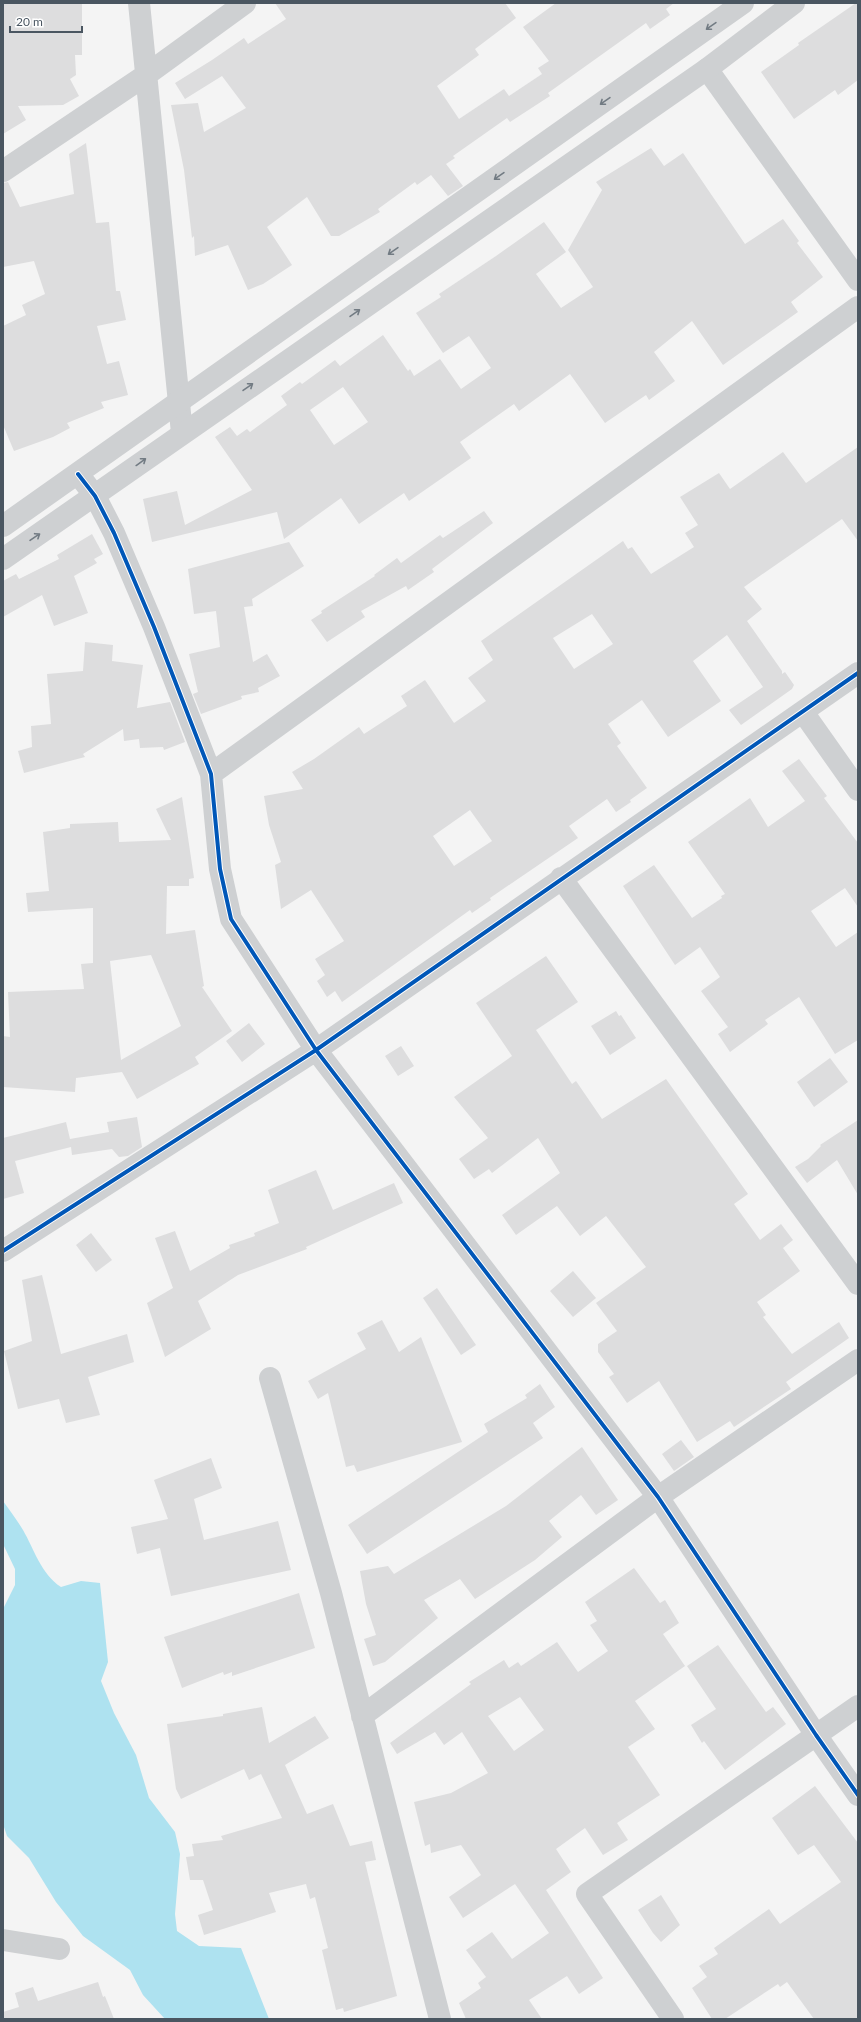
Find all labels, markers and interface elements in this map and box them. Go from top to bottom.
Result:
scale bar [10,8,82,34]
text: 20 m [16,14,43,29]
one-way arrow [706,21,717,30]
one-way arrow [600,97,611,105]
one-way arrow [494,172,505,180]
one-way arrow [387,247,398,255]
one-way arrow [349,309,360,317]
one-way arrow [242,383,253,391]
one-way arrow [136,458,147,466]
one-way arrow [29,533,40,541]

